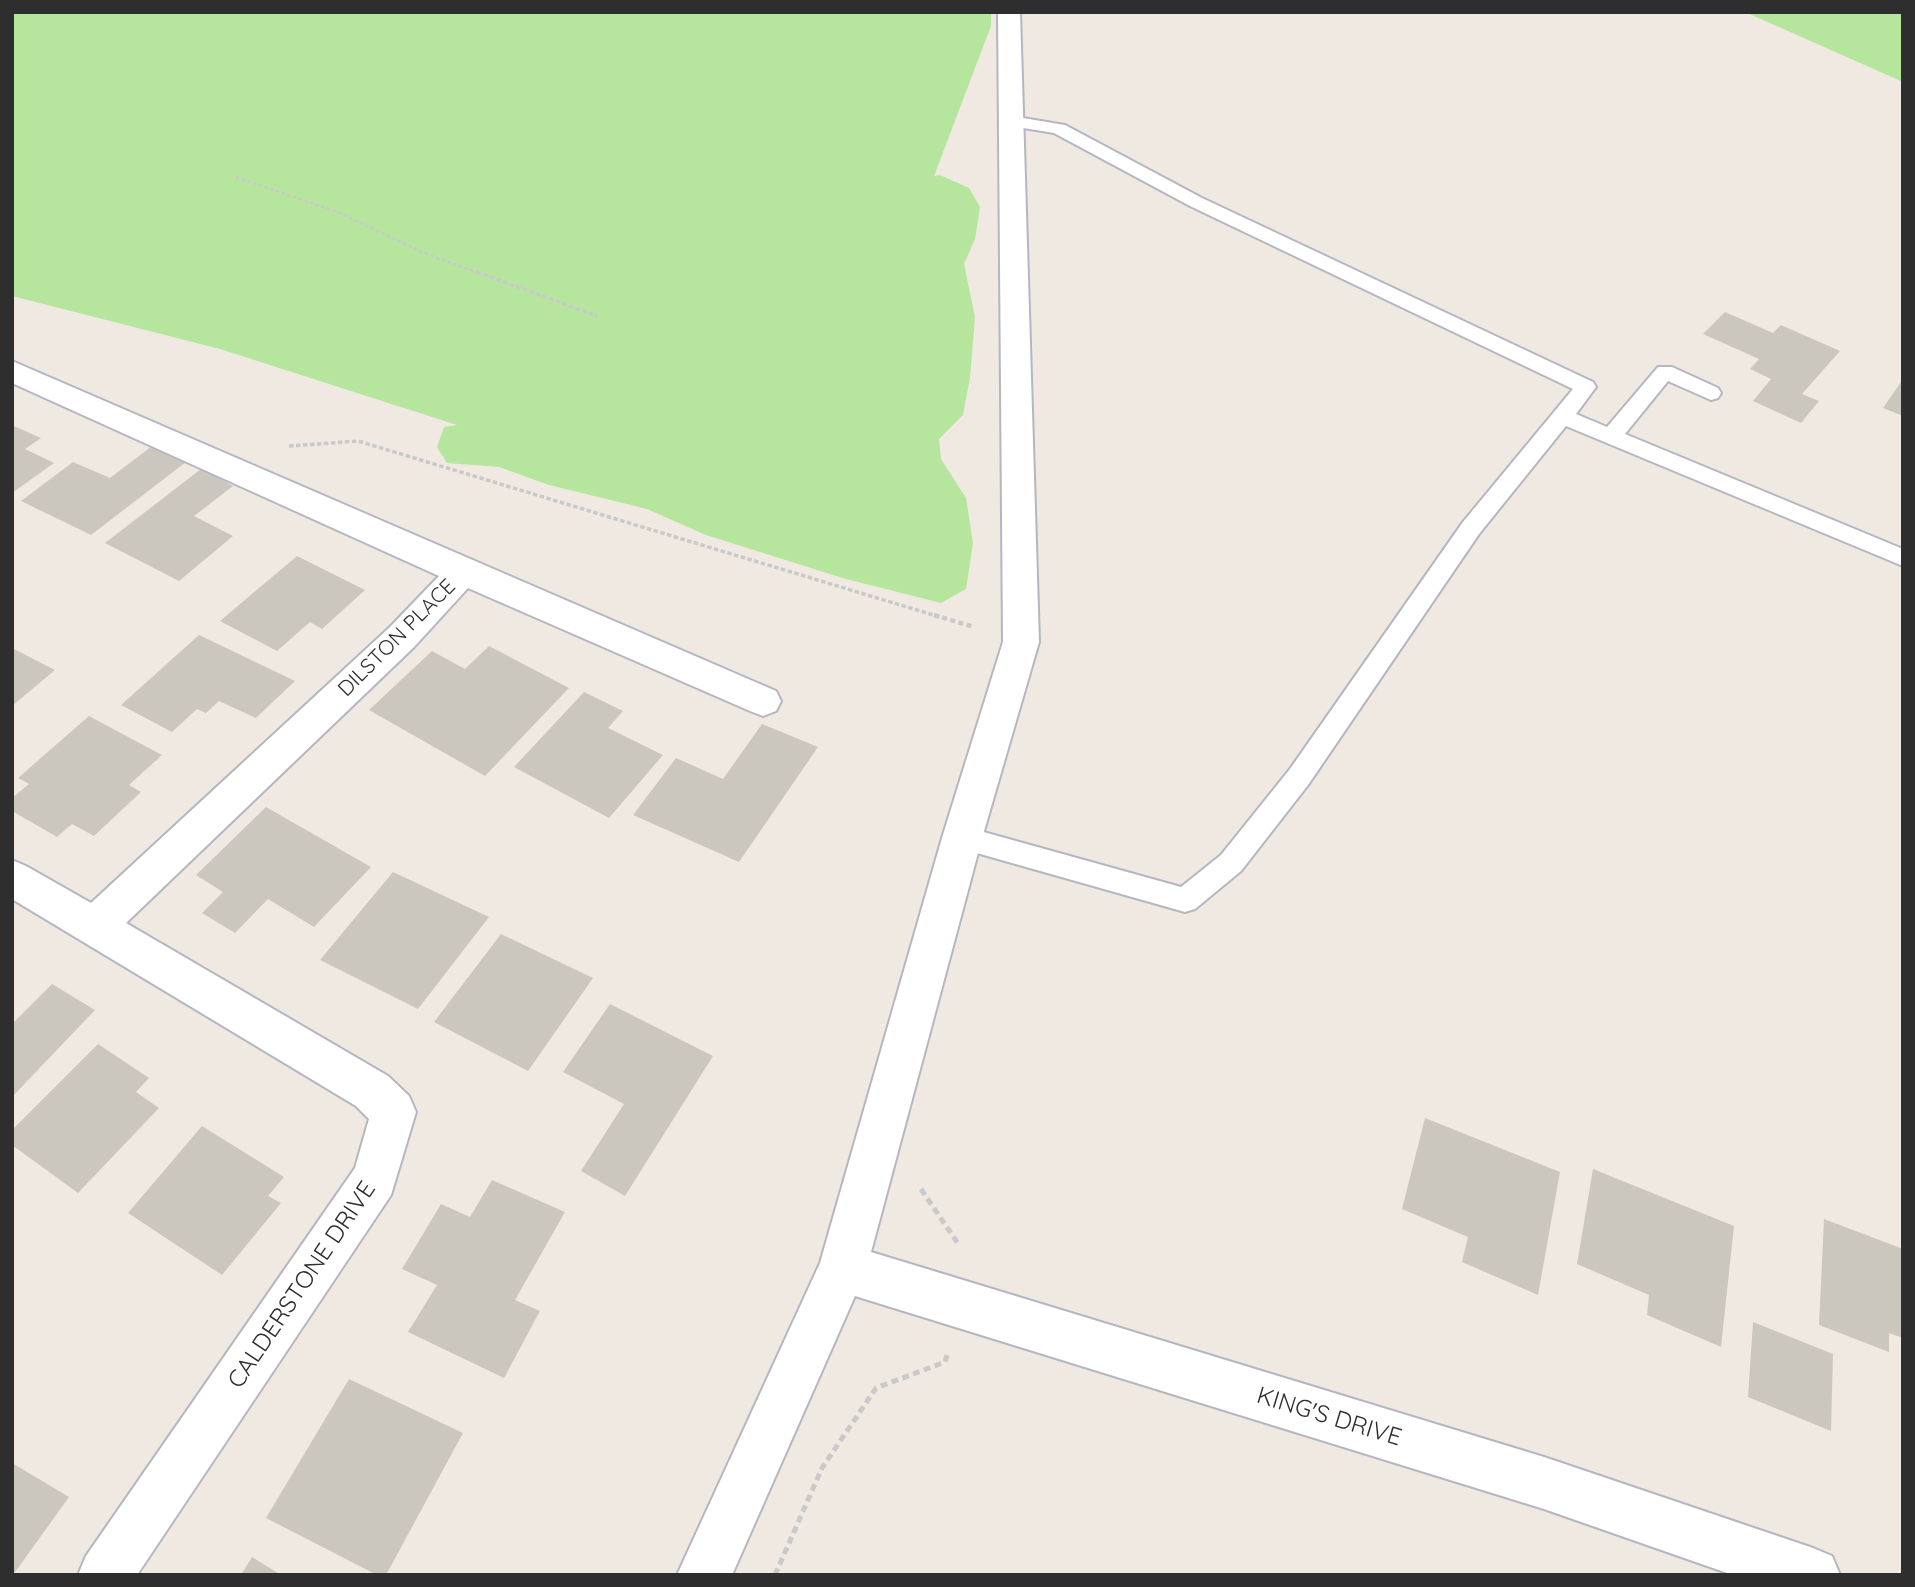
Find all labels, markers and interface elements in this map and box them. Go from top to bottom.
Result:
street label: DILSTON PLACE [333,574,461,702]
street label: CALDERSTONE DRIVE [222,1176,382,1394]
street label: KING'S DRIVE [1253,1381,1405,1453]

